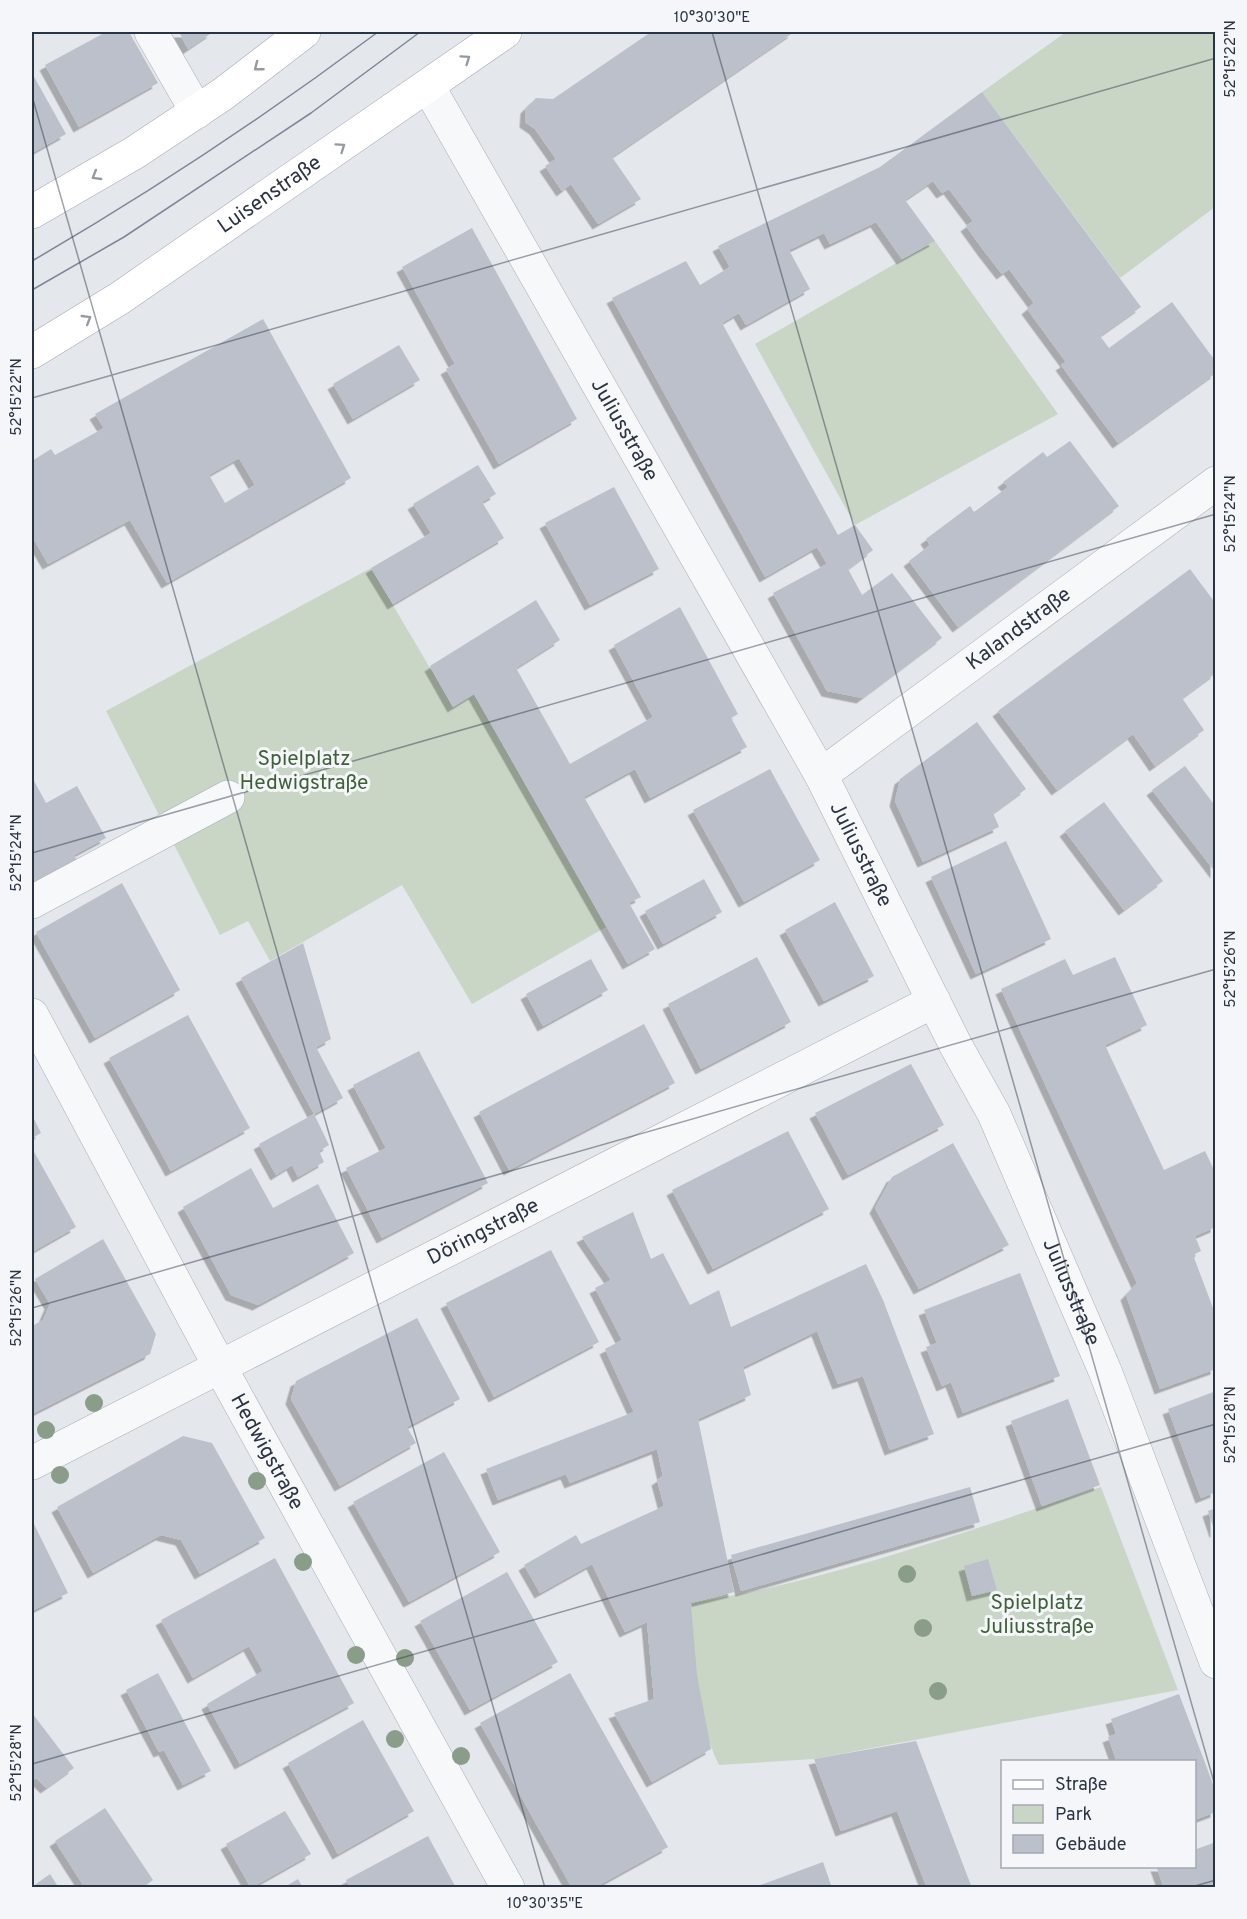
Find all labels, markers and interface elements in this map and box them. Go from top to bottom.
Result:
text: 10°30'30"E [674,9,750,28]
text: 52°15'22"N [1222,20,1241,98]
one-way arrow [460,55,471,66]
one-way arrow [253,60,264,71]
one-way arrow [334,143,345,154]
street label: Luisenstraße [212,149,327,240]
one-way arrow [92,168,102,180]
one-way arrow [81,314,91,326]
text: 52°15'22"N [8,358,27,436]
street label: Juliusstraße [584,374,664,486]
text: 52°15'24"N [1222,475,1241,553]
street label: Kalandstraße [961,581,1077,676]
park label: Spielplatz Hedwigstraße [240,746,368,797]
street label: Juliusstraße [823,797,898,912]
text: 52°15'24"N [8,814,27,892]
text: 52°15'26"N [1222,930,1241,1008]
street label: Döringstraße [423,1192,544,1272]
street label: Juliusstraße [1036,1234,1106,1350]
text: 52°15'26"N [8,1269,27,1347]
text: 52°15'28"N [1222,1386,1241,1464]
street label: Hedwigstraße [224,1389,310,1515]
park label: Spielplatz Juliusstraße [980,1590,1094,1641]
text: 52°15'28"N [8,1724,27,1802]
legend [1001,1760,1196,1868]
text: Straße [1055,1774,1107,1797]
text: Park [1055,1804,1092,1827]
text: Gebäude [1055,1834,1127,1857]
text: 10°30'35"E [507,1895,583,1914]

